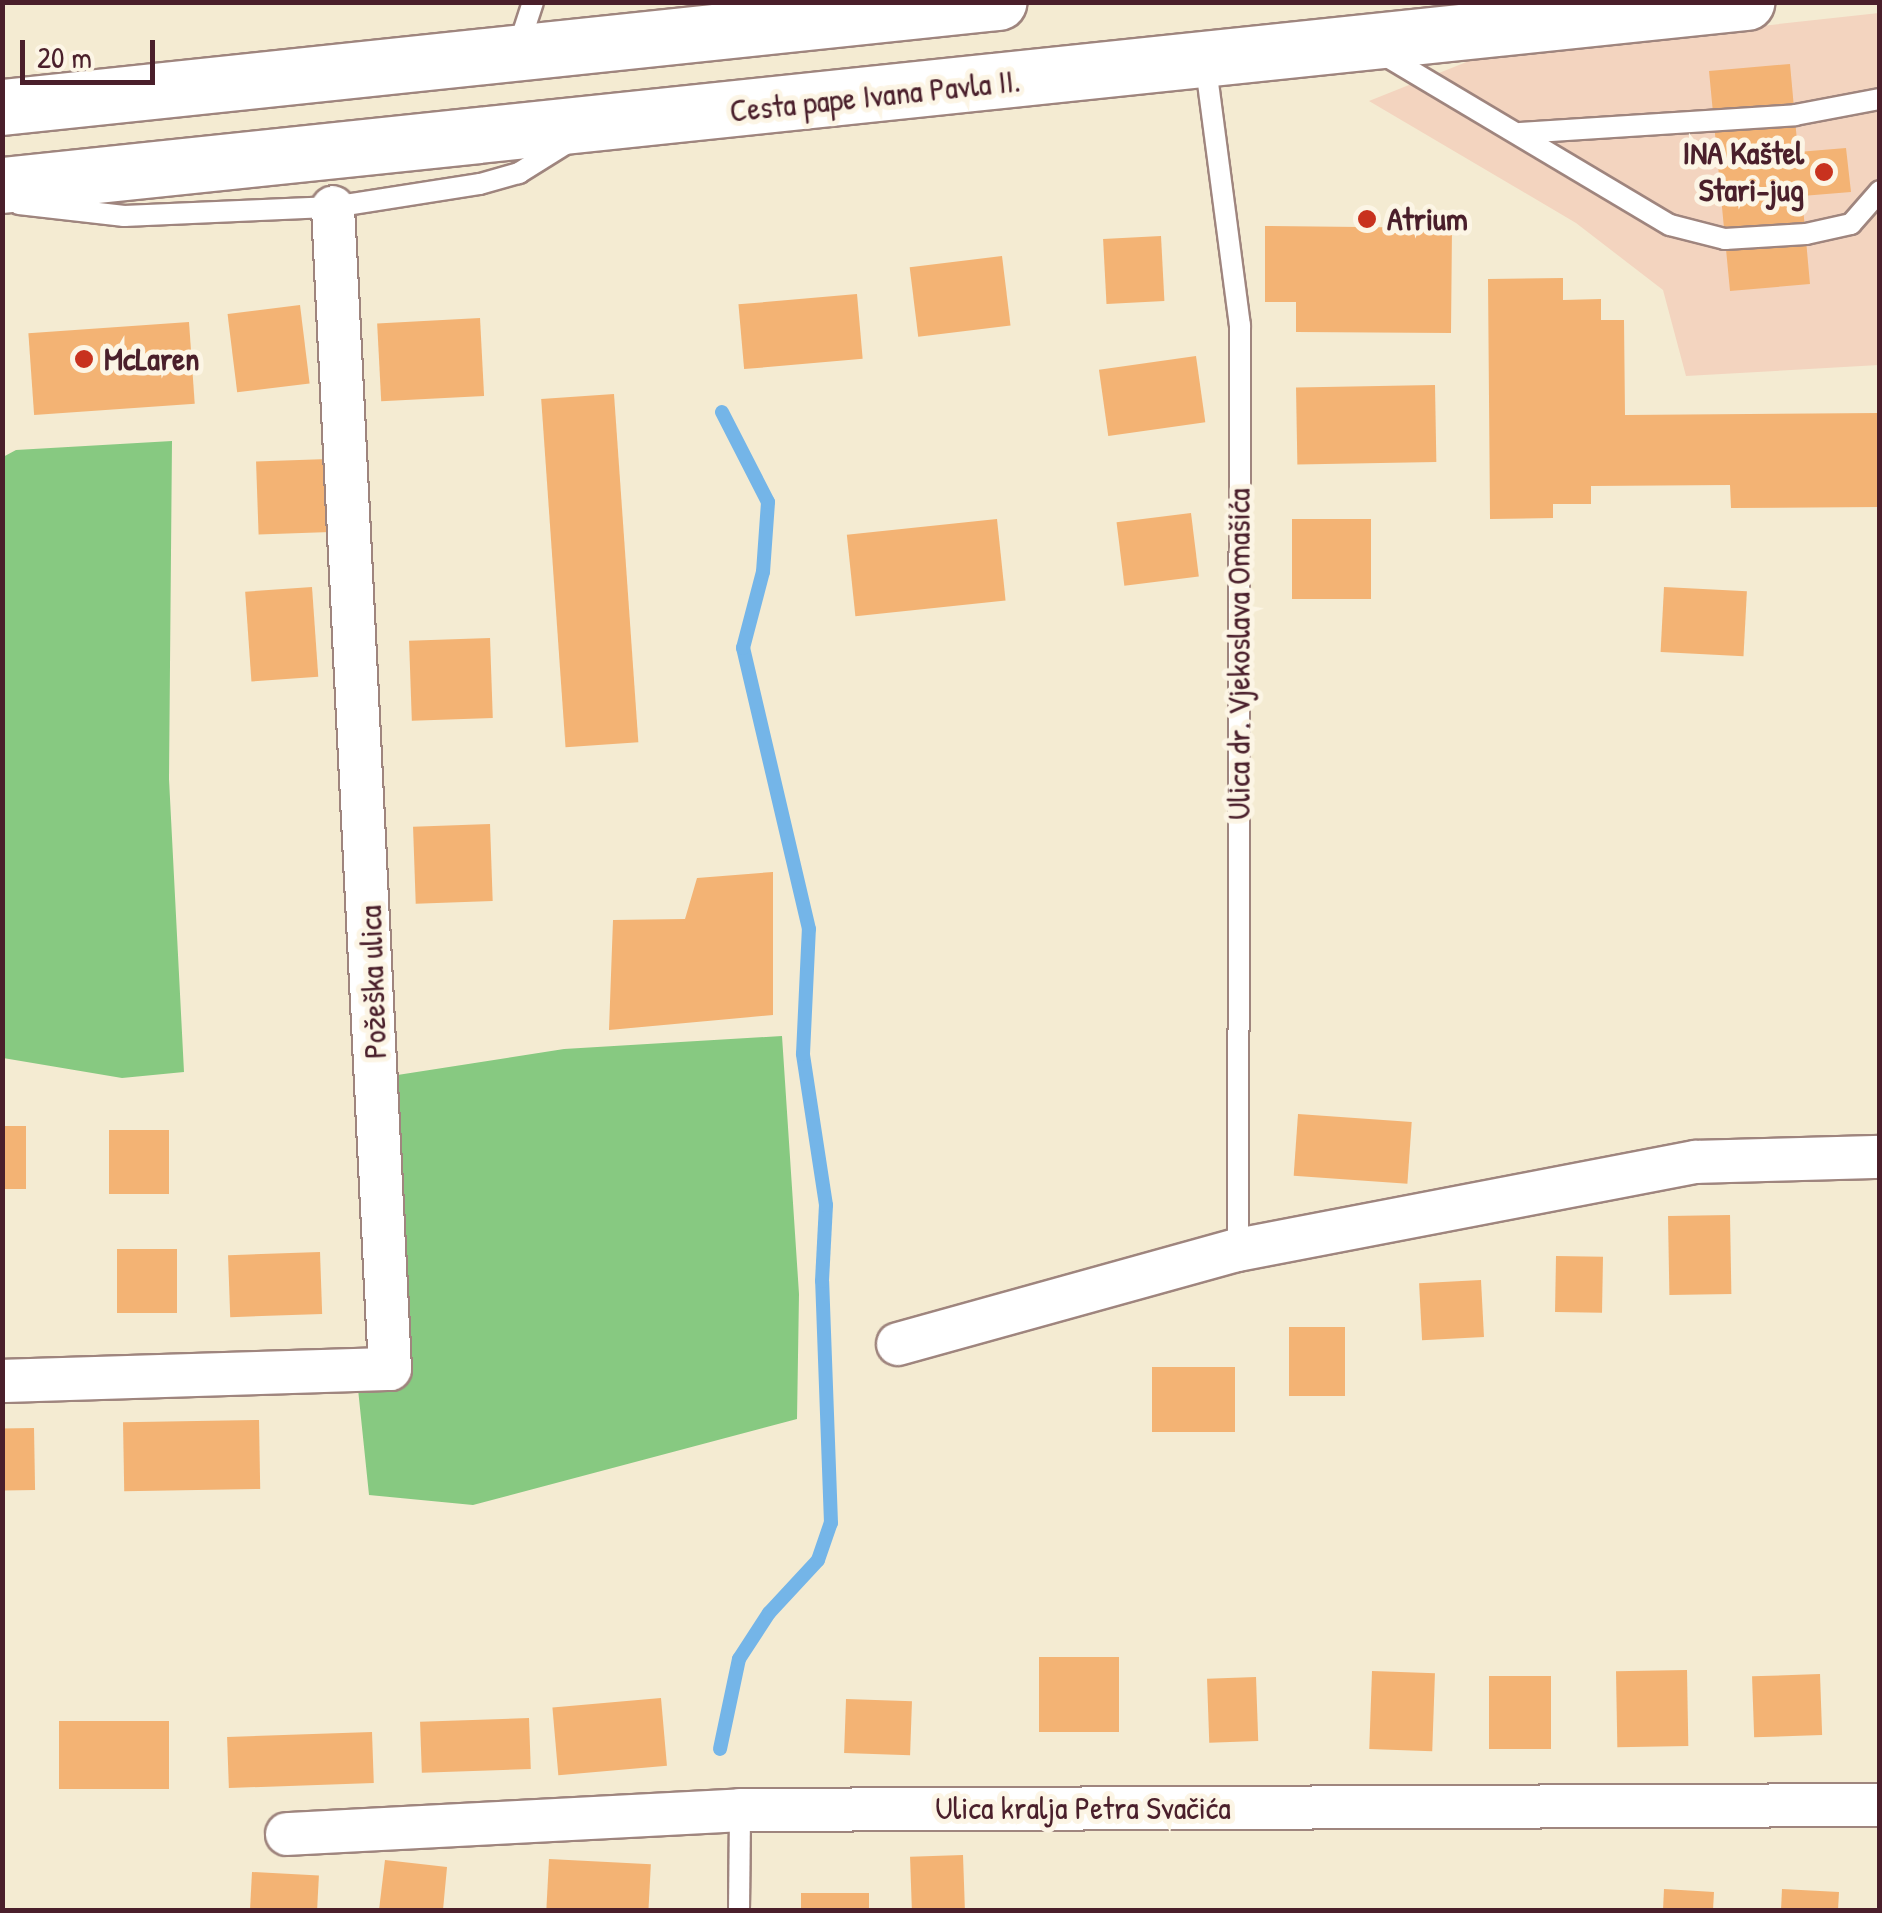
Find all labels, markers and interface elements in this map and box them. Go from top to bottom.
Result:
scale bar [25,20,160,82]
text: 20 m [37,37,92,77]
street label: Cesta pape Ivana Pavla II. [728,62,1022,130]
place label: INA Kaštel Stari-jug [1683,135,1804,210]
marker: INA Kaštel Stari-jug [1813,161,1835,183]
place label: Atrium [1387,200,1468,238]
marker: Atrium [1356,208,1378,230]
place label: McLaren [104,340,199,378]
marker: McLaren [73,348,95,370]
street label: Ulica dr. Vjekoslava Omašića [1220,488,1258,820]
street label: Požeška ulica [351,905,395,1059]
street label: Ulica kralja Petra Svačića [935,1789,1231,1827]

